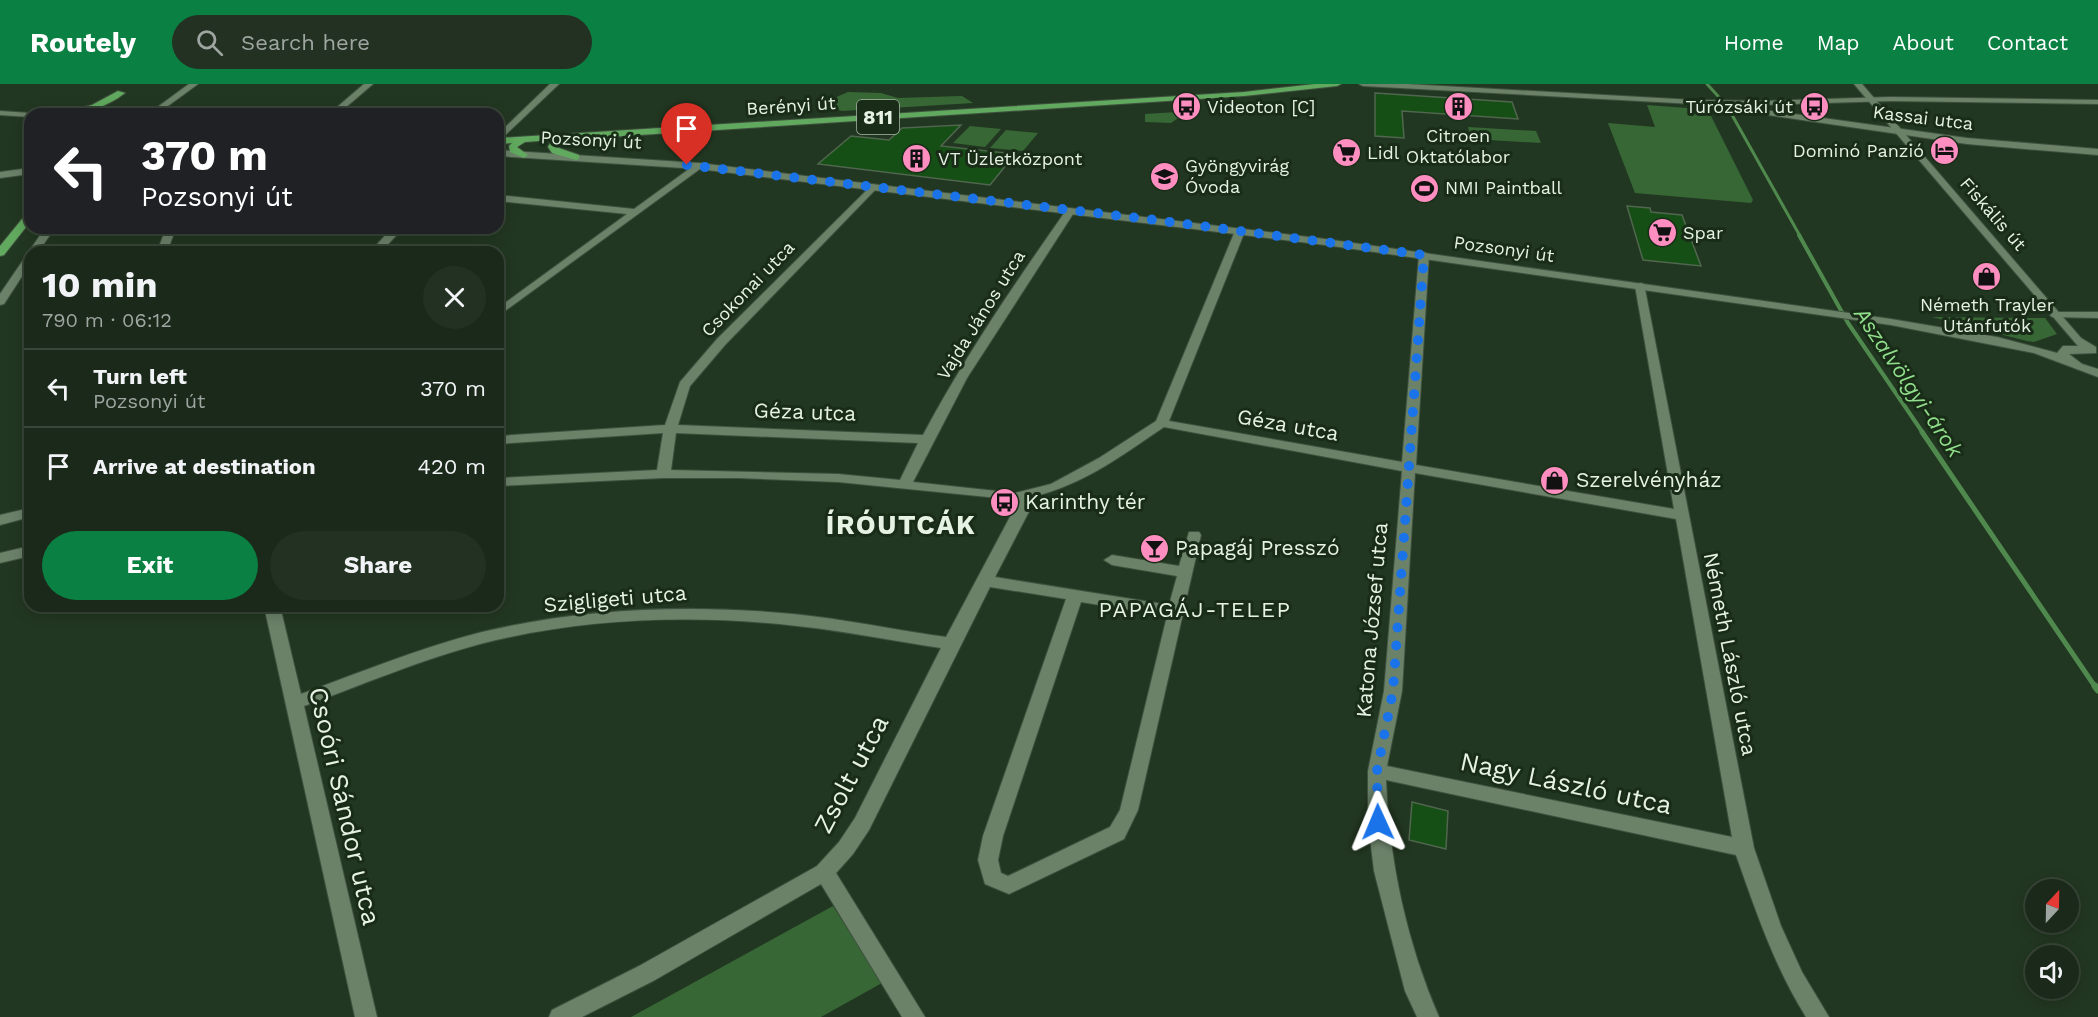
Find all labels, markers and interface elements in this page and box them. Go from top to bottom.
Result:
search box [172,15,592,69]
text: Routely [30,26,136,59]
icon: search [193,26,226,59]
text: Search here [241,30,370,55]
text: Home [1724,30,1784,55]
text: Map [1817,30,1860,55]
text: About [1893,30,1954,55]
text: Contact [1987,30,2068,55]
bus stop icon: Videoton [C] [1170,91,1202,123]
building icon: Citroen Oktatólabor [1442,91,1474,123]
bus stop icon: Túrózsáki út [1798,91,1830,123]
street label: Berényi út [746,92,837,119]
place label: Videoton [C] [1207,96,1315,117]
place label: Túrózsáki út [1685,96,1793,117]
road number: 811 [857,100,899,134]
street label: Kassai utca [1872,101,1974,134]
pin [661,103,712,165]
icon: arrive [670,112,703,145]
place label: Citroen Oktatólabor [1406,125,1510,167]
street label: Pozsonyi út [540,126,643,153]
text: 370 m [141,131,268,180]
icon: left [42,132,120,210]
hotel icon: Dominó Panzió [1929,135,1961,167]
supermarket icon: Lidl [1330,137,1362,169]
place label: Dominó Panzió [1793,140,1924,161]
place label: Lidl [1367,142,1400,163]
building icon: VT Üzletközpont [901,143,933,175]
place label: VT Üzletközpont [938,148,1083,169]
place label: Gyöngyvirág Óvoda [1185,155,1289,197]
school or university icon: Gyöngyvirág Óvoda [1148,160,1180,192]
sports icon: NMI Paintball [1408,172,1440,204]
street label: Fiskális út [1956,173,2031,255]
place label: NMI Paintball [1445,177,1563,198]
text: Pozsonyi út [141,181,293,213]
supermarket icon: Spar [1646,217,1678,249]
place label: Spar [1683,222,1723,243]
street label: Pozsonyi út [1453,231,1556,266]
street label: Csokonai utca [697,237,798,341]
street label: Vajda János utca [932,246,1029,383]
shop icon: Németh Trayler Utánfutók [1971,260,2003,292]
text: 10 min [42,264,158,306]
button: close [423,266,486,329]
place label: Németh Trayler Utánfutók [1920,294,2054,336]
water label: Aszalvölgyi-árok [1849,302,1968,463]
text: 790 m · 06:12 [42,308,172,332]
text: Turn left [93,364,187,389]
icon: left [42,372,75,405]
text: 370 m [420,376,486,401]
text: Pozsonyi út [93,389,205,413]
street label: Géza utca [753,397,857,426]
street label: Géza utca [1235,403,1341,446]
icon: arrive [42,450,75,483]
text: Arrive at destination [93,454,316,479]
text: 420 m [418,454,486,479]
shop icon: Szerelvényház [1539,464,1571,496]
place label: Szerelvényház [1576,467,1722,492]
bus stop icon: Karinthy tér [988,486,1020,518]
place label: Karinthy tér [1025,489,1146,514]
district label: ÍRÓUTCÁK [826,509,976,541]
street label: Katona József utca [1351,521,1392,719]
button: Exit [42,531,258,600]
button: Share [270,531,486,600]
bar icon: Papagáj Presszó [1138,532,1170,564]
place label: Papagáj Presszó [1175,535,1340,560]
street label: Németh László utca [1699,550,1762,758]
street label: Szigligeti utca [543,580,688,617]
district label: PAPAGÁJ-TELEP [1099,597,1291,622]
street label: Csoóri Sándor utca [303,684,387,928]
street label: Zsolt utca [807,710,895,838]
street label: Nagy László utca [1457,746,1675,820]
position arrow [1346,790,1410,854]
north arrow [2025,879,2079,933]
map controls [2025,879,2079,999]
button: sound [2025,945,2079,999]

